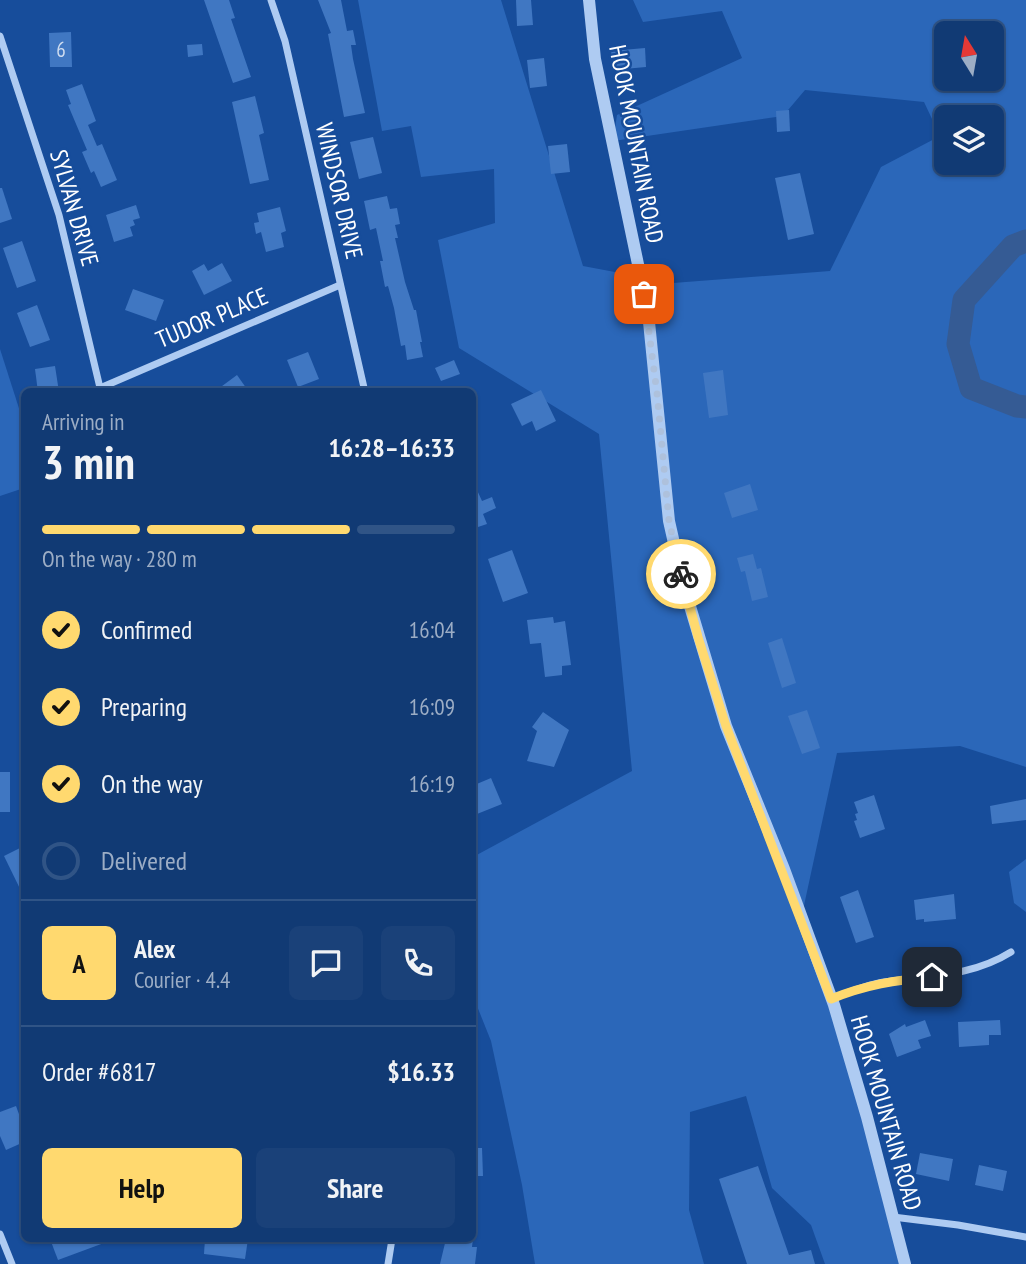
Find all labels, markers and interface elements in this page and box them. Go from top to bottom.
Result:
north arrow [934,21,1004,91]
map controls [934,21,1004,175]
house number: 6 [56,36,66,63]
street label: HOOK MOUNTAIN ROAD [602,42,671,246]
button: layers [934,105,1004,175]
street label: WINDSOR DRIVE [309,120,370,262]
street label: SYLVAN DRIVE [43,146,106,270]
pin [614,264,674,324]
icon: bag [625,275,663,313]
street label: TUDOR PLACE [151,280,272,355]
text: Arriving in [42,407,124,436]
text: 16:28–16:33 [328,431,455,464]
text: 3 min [42,432,135,492]
courier [646,539,716,609]
text: On the way · 280 m [42,544,197,573]
icon: bike [662,555,700,593]
icon: check [42,611,80,649]
text: Confirmed [101,613,192,646]
text: 16:04 [409,615,455,644]
icon: check [42,688,80,726]
text: Preparing [101,690,187,723]
text: 16:09 [409,692,455,721]
icon: check [42,765,80,803]
text: On the way [101,767,203,800]
text: 16:19 [409,769,455,798]
text: Delivered [101,844,187,877]
button: chat [289,926,363,1000]
button: phone [381,926,455,1000]
text: Alex [134,932,175,965]
text: A [72,947,86,980]
pin [902,947,962,1007]
icon: home [913,958,951,996]
text: Courier · 4.4 [134,965,230,994]
street label: HOOK MOUNTAIN ROAD [844,1012,929,1214]
text: Order #6817 [42,1055,157,1088]
text: $16.33 [387,1055,455,1088]
button: Help [42,1148,242,1228]
button: Share [256,1148,455,1228]

